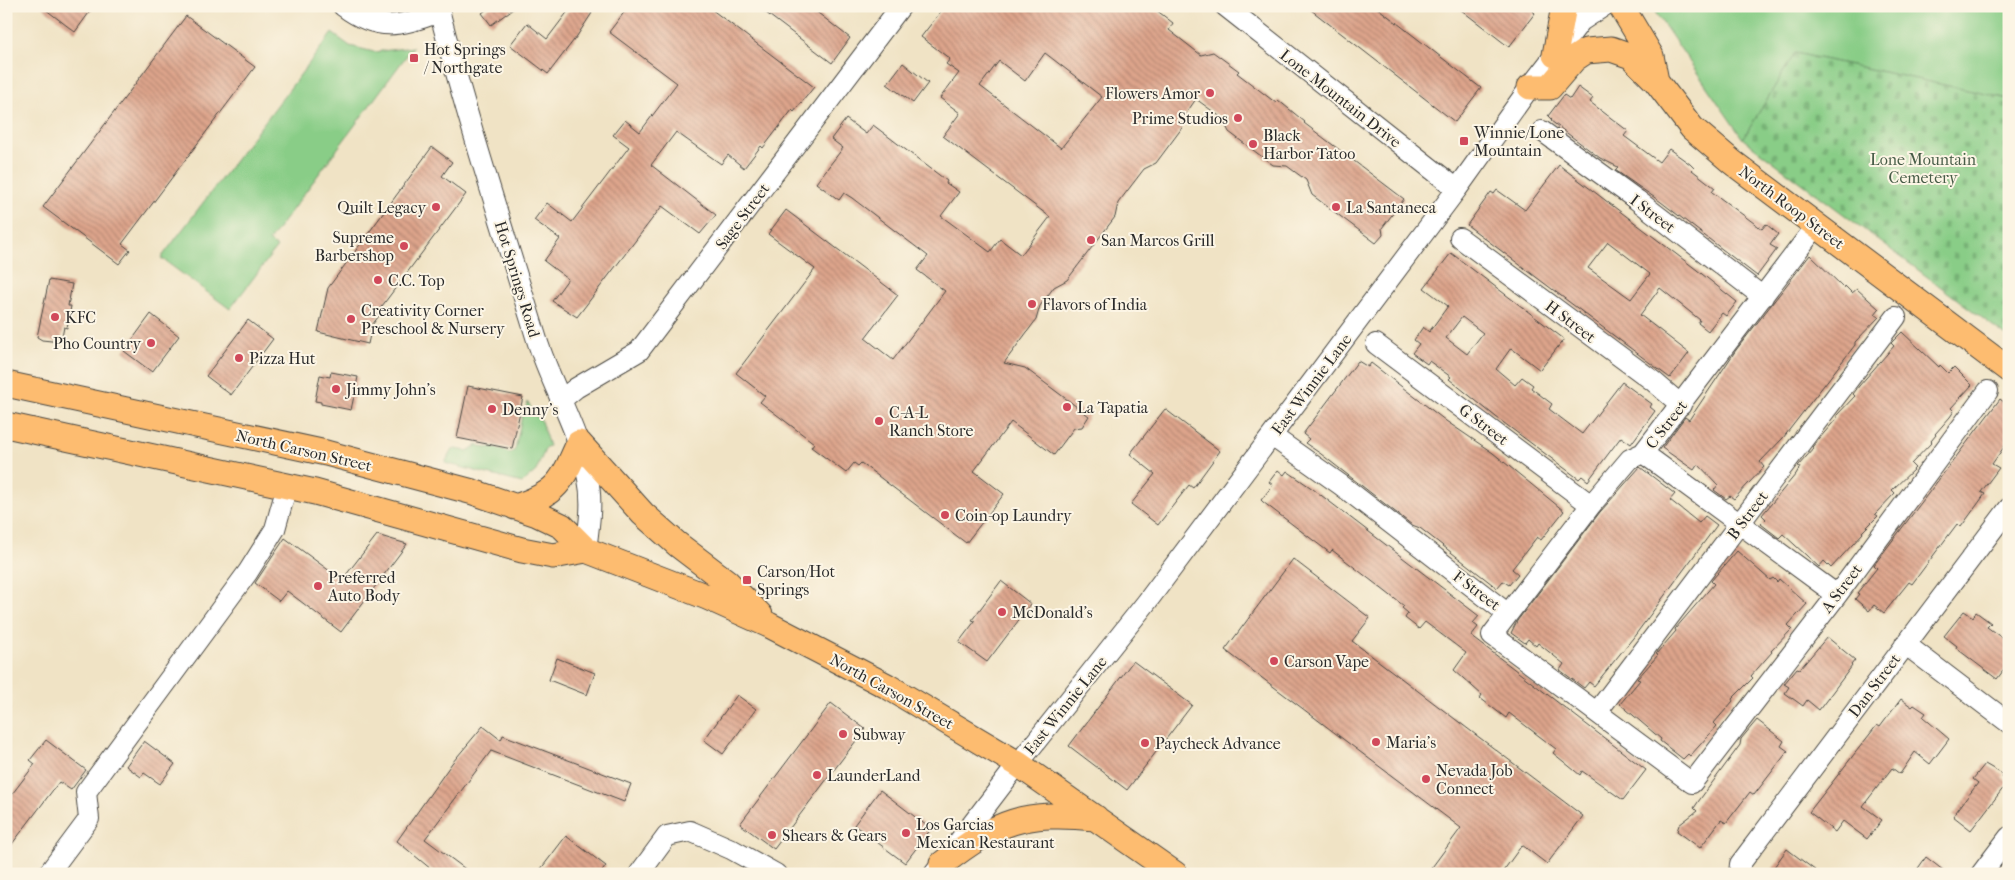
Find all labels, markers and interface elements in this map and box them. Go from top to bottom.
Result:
place label: Hot Springs / Northgate [423,40,506,77]
street label: Lone Mountain Drive [1276,45,1405,152]
marker: Hot Springs / Northgate [408,52,420,64]
place label: Flowers Amor [1105,84,1200,103]
marker: Flowers Amor [1204,87,1216,99]
place label: Prime Studios [1132,109,1228,128]
marker: Prime Studios [1232,112,1244,124]
place label: Winnie/Lone Mountain [1473,123,1564,160]
place label: Black Harbor Tatoo [1263,126,1355,163]
marker: Winnie/Lone Mountain [1458,135,1470,147]
marker: Black Harbor Tatoo [1247,138,1259,150]
park label: Lone Mountain Cemetery [1870,150,1977,187]
street label: North Roop Street [1735,162,1848,253]
street label: Sage Street [711,179,774,253]
street label: I Street [1626,190,1679,237]
place label: Quilt Legacy [337,198,426,217]
place label: La Santaneca [1346,198,1437,217]
marker: Quilt Legacy [430,201,442,213]
marker: La Santaneca [1330,201,1342,213]
street label: Hot Springs Road [491,219,544,340]
place label: Supreme Barbershop [315,228,394,265]
place label: San Marcos Grill [1101,231,1215,250]
marker: San Marcos Grill [1085,234,1097,246]
marker: Supreme Barbershop [398,240,410,252]
place label: C.C. Top [388,271,445,290]
marker: C.C. Top [372,274,384,286]
place label: Flavors of India [1042,295,1148,314]
street label: H Street [1542,296,1600,347]
marker: Flavors of India [1026,298,1038,310]
place label: Creativity Corner Preschool & Nursery [361,301,505,338]
place label: KFC [65,308,96,327]
marker: KFC [49,311,61,323]
marker: Creativity Corner Preschool & Nursery [345,313,357,325]
street label: East Winnie Lane [1267,330,1356,438]
place label: Pho Country [53,334,141,353]
marker: Pho Country [145,337,157,349]
place label: Pizza Hut [249,349,316,368]
marker: Pizza Hut [233,352,245,364]
place label: Jimmy John's [344,380,436,399]
marker: Jimmy John's [330,383,342,395]
street label: C Street [1642,396,1691,452]
place label: La Tapatia [1077,398,1149,417]
place label: Denny's [502,400,558,419]
street label: G Street [1455,400,1512,449]
marker: La Tapatia [1061,401,1073,413]
marker: Denny's [486,403,498,415]
place label: C-A-L Ranch Store [889,403,974,440]
marker: C-A-L Ranch Store [873,415,885,427]
street label: North Carson Street [234,426,374,475]
street label: B Street [1723,487,1772,543]
place label: Coin-op Laundry [955,506,1072,525]
marker: Coin-op Laundry [939,509,951,521]
street label: A Street [1816,560,1866,617]
place label: Carson/Hot Springs [757,562,836,599]
street label: F Street [1449,566,1504,614]
place label: Preferred Auto Body [327,568,401,605]
marker: Carson/Hot Springs [741,574,753,586]
marker: Preferred Auto Body [312,580,324,592]
place label: McDonald's [1012,603,1093,622]
marker: McDonald's [996,606,1008,618]
street label: North Carson Street [826,650,957,734]
street label: Dan Street [1844,650,1905,721]
street label: East Winnie Lane [1020,652,1111,758]
place label: Carson Vape [1284,652,1369,671]
marker: Carson Vape [1268,655,1280,667]
place label: Subway [853,725,906,744]
marker: Subway [837,728,849,740]
place label: Maria's [1386,733,1436,752]
place label: Paycheck Advance [1155,734,1281,753]
marker: Maria's [1370,736,1382,748]
marker: Paycheck Advance [1139,737,1151,749]
place label: Nevada Job Connect [1436,761,1513,798]
place label: LaunderLand [827,766,921,785]
marker: LaunderLand [811,769,823,781]
marker: Nevada Job Connect [1420,773,1432,785]
place label: Los Garcias Mexican Restaurant [916,815,1055,852]
place label: Shears & Gears [782,826,887,845]
marker: Los Garcias Mexican Restaurant [900,827,912,839]
marker: Shears & Gears [766,829,778,841]

